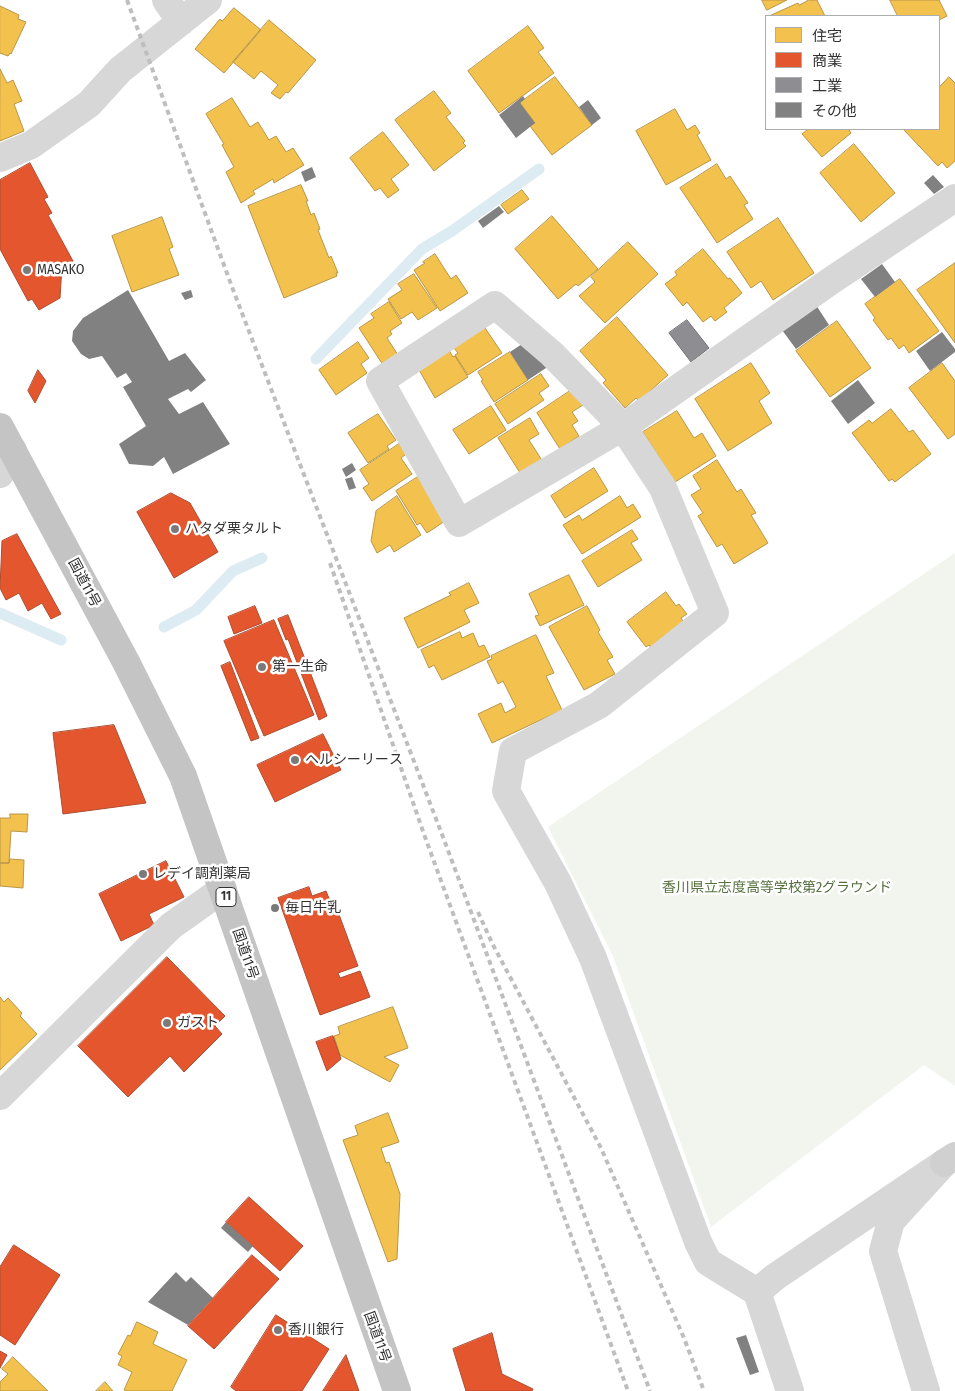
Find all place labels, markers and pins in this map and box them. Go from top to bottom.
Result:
place label: MASAKO [37,262,85,278]
marker: MASAKO [21,264,33,276]
place label: ハタダ栗タルト [185,521,283,537]
marker: ハタダ栗タルト [169,523,181,535]
place label: 第一生命 [272,659,328,675]
marker: 第一生命 [256,661,268,673]
place label: ヘルシーリース [305,752,403,768]
marker: ヘルシーリース [289,754,301,766]
place label: レデイ調剤薬局 [153,866,251,882]
marker: レデイ調剤薬局 [137,868,149,880]
place label: 毎日牛乳 [285,900,341,916]
marker: 毎日牛乳 [269,902,281,914]
place label: ガスト [177,1015,219,1031]
marker: ガスト [161,1017,173,1029]
place label: 香川銀行 [288,1322,344,1338]
marker: 香川銀行 [272,1324,284,1336]

